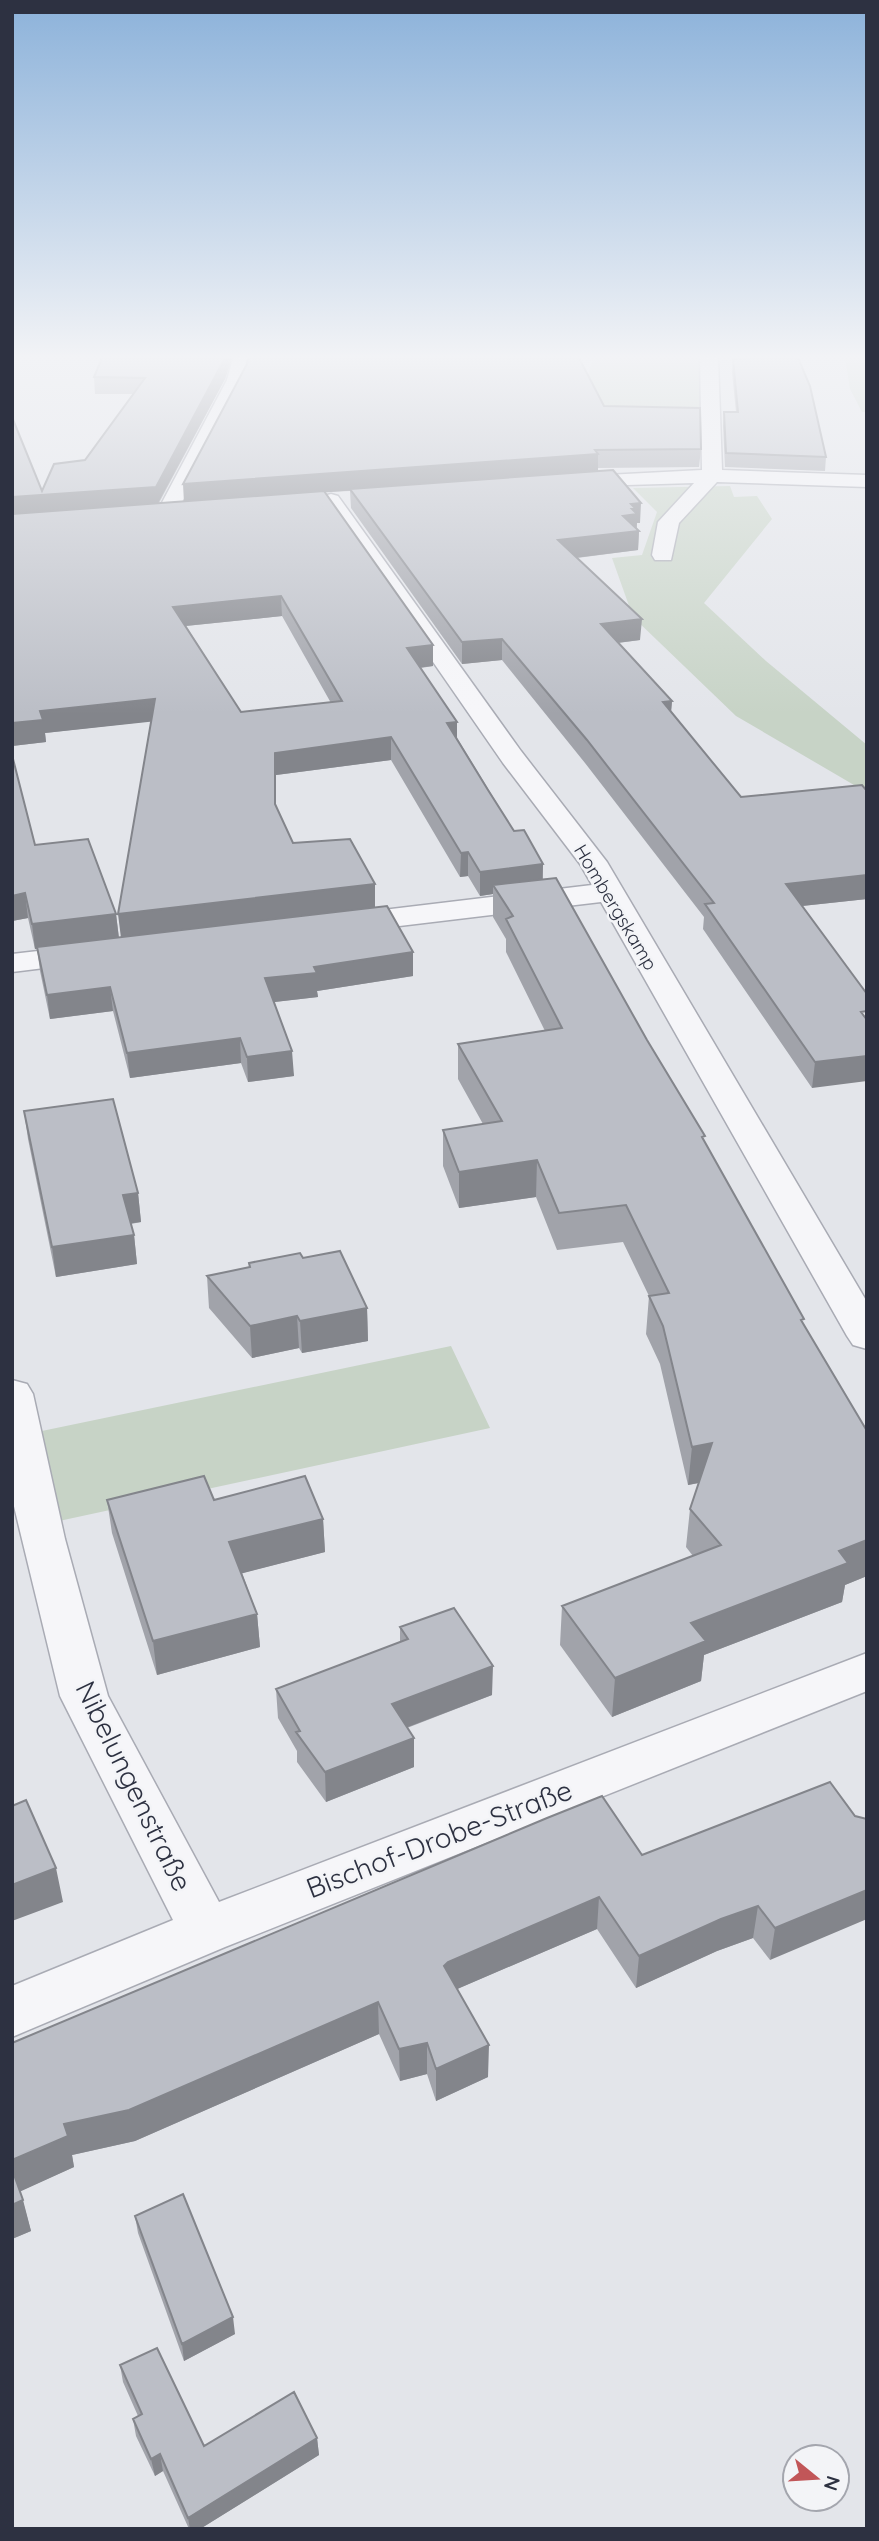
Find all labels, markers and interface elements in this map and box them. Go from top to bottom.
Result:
street label: Hombergskamp [569,840,663,974]
street label: Nibelungenstraße [68,1675,200,1897]
street label: Bischof-Drobe-Straße [301,1772,577,1905]
north arrow [781,2443,851,2513]
text: N [819,2473,846,2494]

